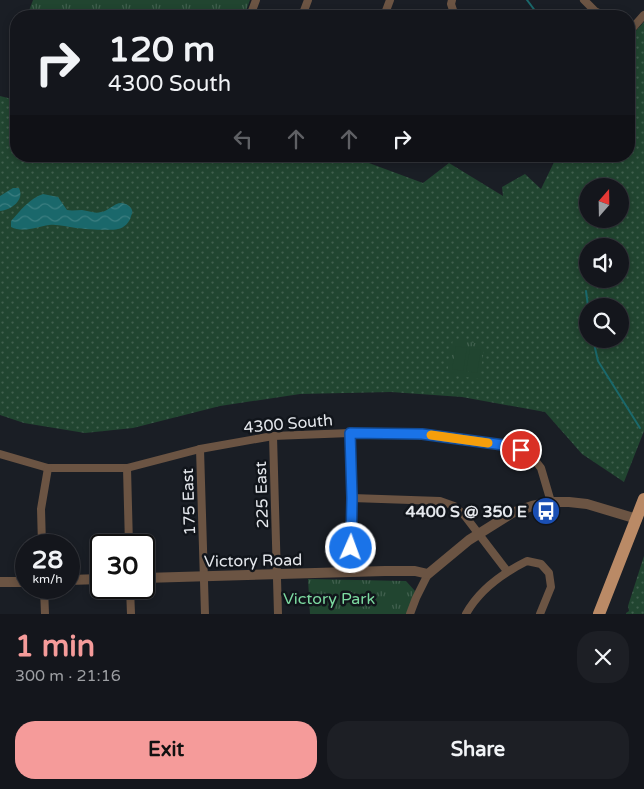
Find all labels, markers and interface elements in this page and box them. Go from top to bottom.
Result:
text: 120 m [108,29,215,71]
icon: right [25,30,90,95]
text: 4300 South [108,71,231,97]
icon: left [229,125,257,153]
icon: ahead [282,125,310,153]
icon: ahead [335,125,363,153]
icon: right [388,125,416,153]
north arrow [579,178,629,228]
map controls [579,178,629,348]
button: sound [579,238,629,288]
button: search [579,298,629,348]
street label: 4300 South [243,410,334,438]
pin [500,429,542,471]
icon: arrive [507,436,535,464]
street label: 225 East [251,461,273,529]
street label: 175 East [178,468,200,536]
bus stop icon: 4400 S @ 350 E [531,496,561,526]
place label: 4400 S @ 350 E [406,502,527,522]
position arrow [324,521,376,573]
speed limit sign: 30 [90,534,155,599]
text: 28 [32,545,63,575]
street label: Victory Road [204,550,302,572]
text: km/h [32,572,63,586]
park label: Victory Park [283,589,375,609]
text: 1 min [15,628,95,665]
button: close [577,631,629,683]
text: 300 m · 21:16 [15,666,121,686]
button: Exit [15,721,317,779]
button: Share [327,721,629,779]

